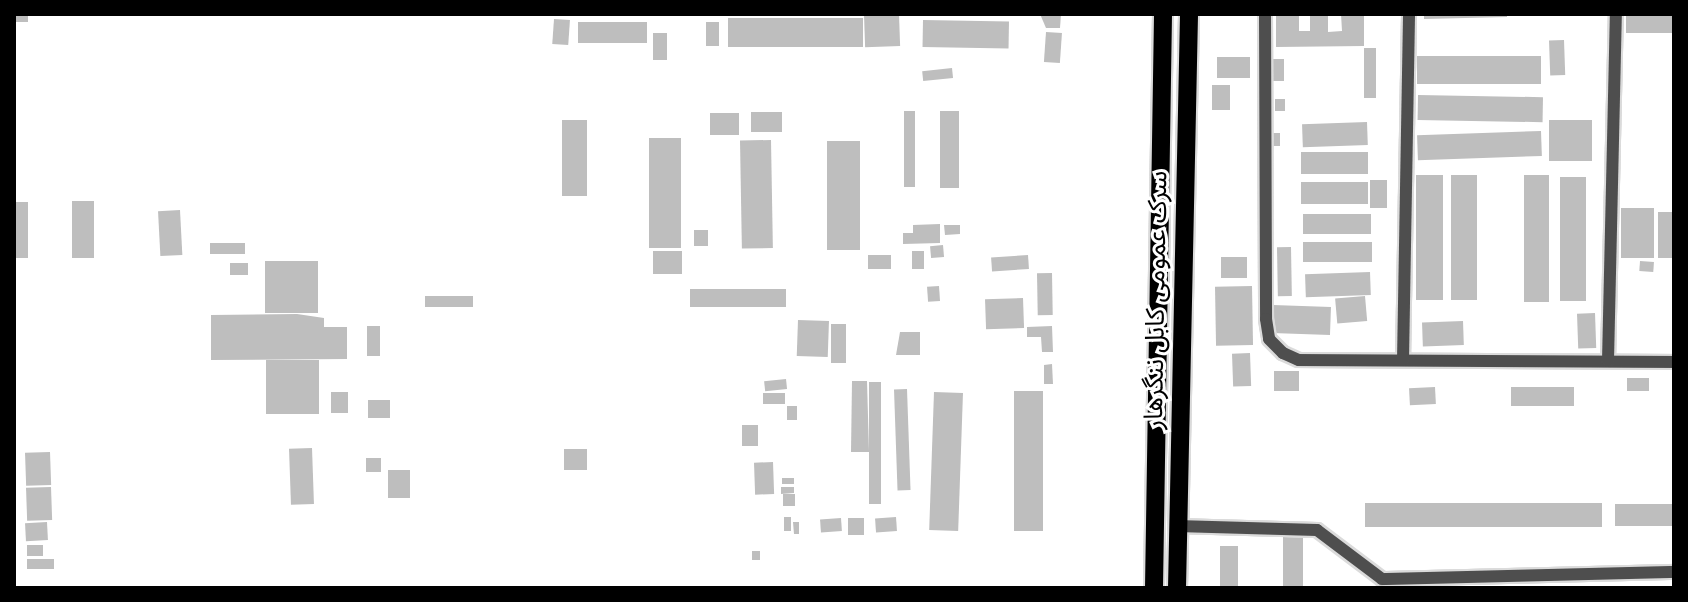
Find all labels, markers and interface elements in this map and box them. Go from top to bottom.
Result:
street label: سرک عمومی کابل ننگرهار [1138,170,1174,430]

